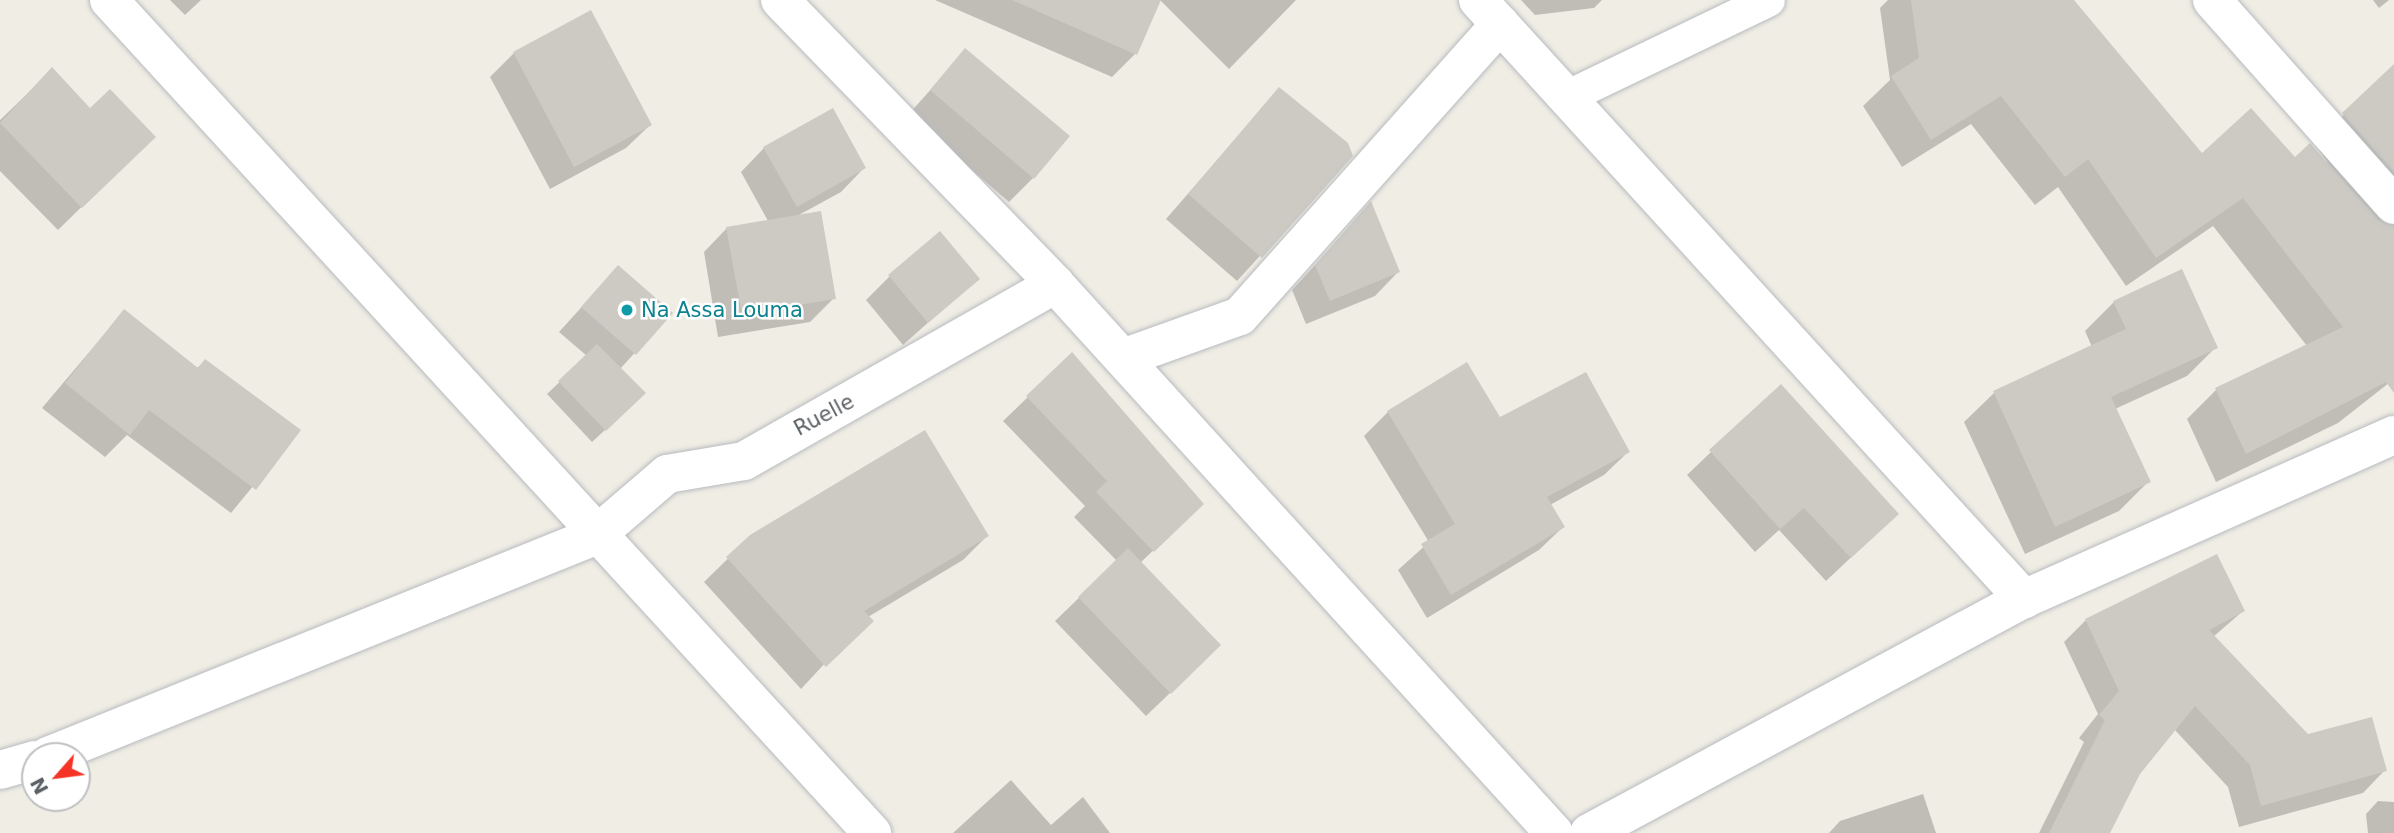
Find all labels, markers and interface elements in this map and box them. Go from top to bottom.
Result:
place label: Na Assa Louma [641,297,803,323]
marker: Na Assa Louma [619,302,635,318]
street label: Ruelle [790,389,858,441]
north arrow [21,742,91,812]
text: N [26,774,53,798]

